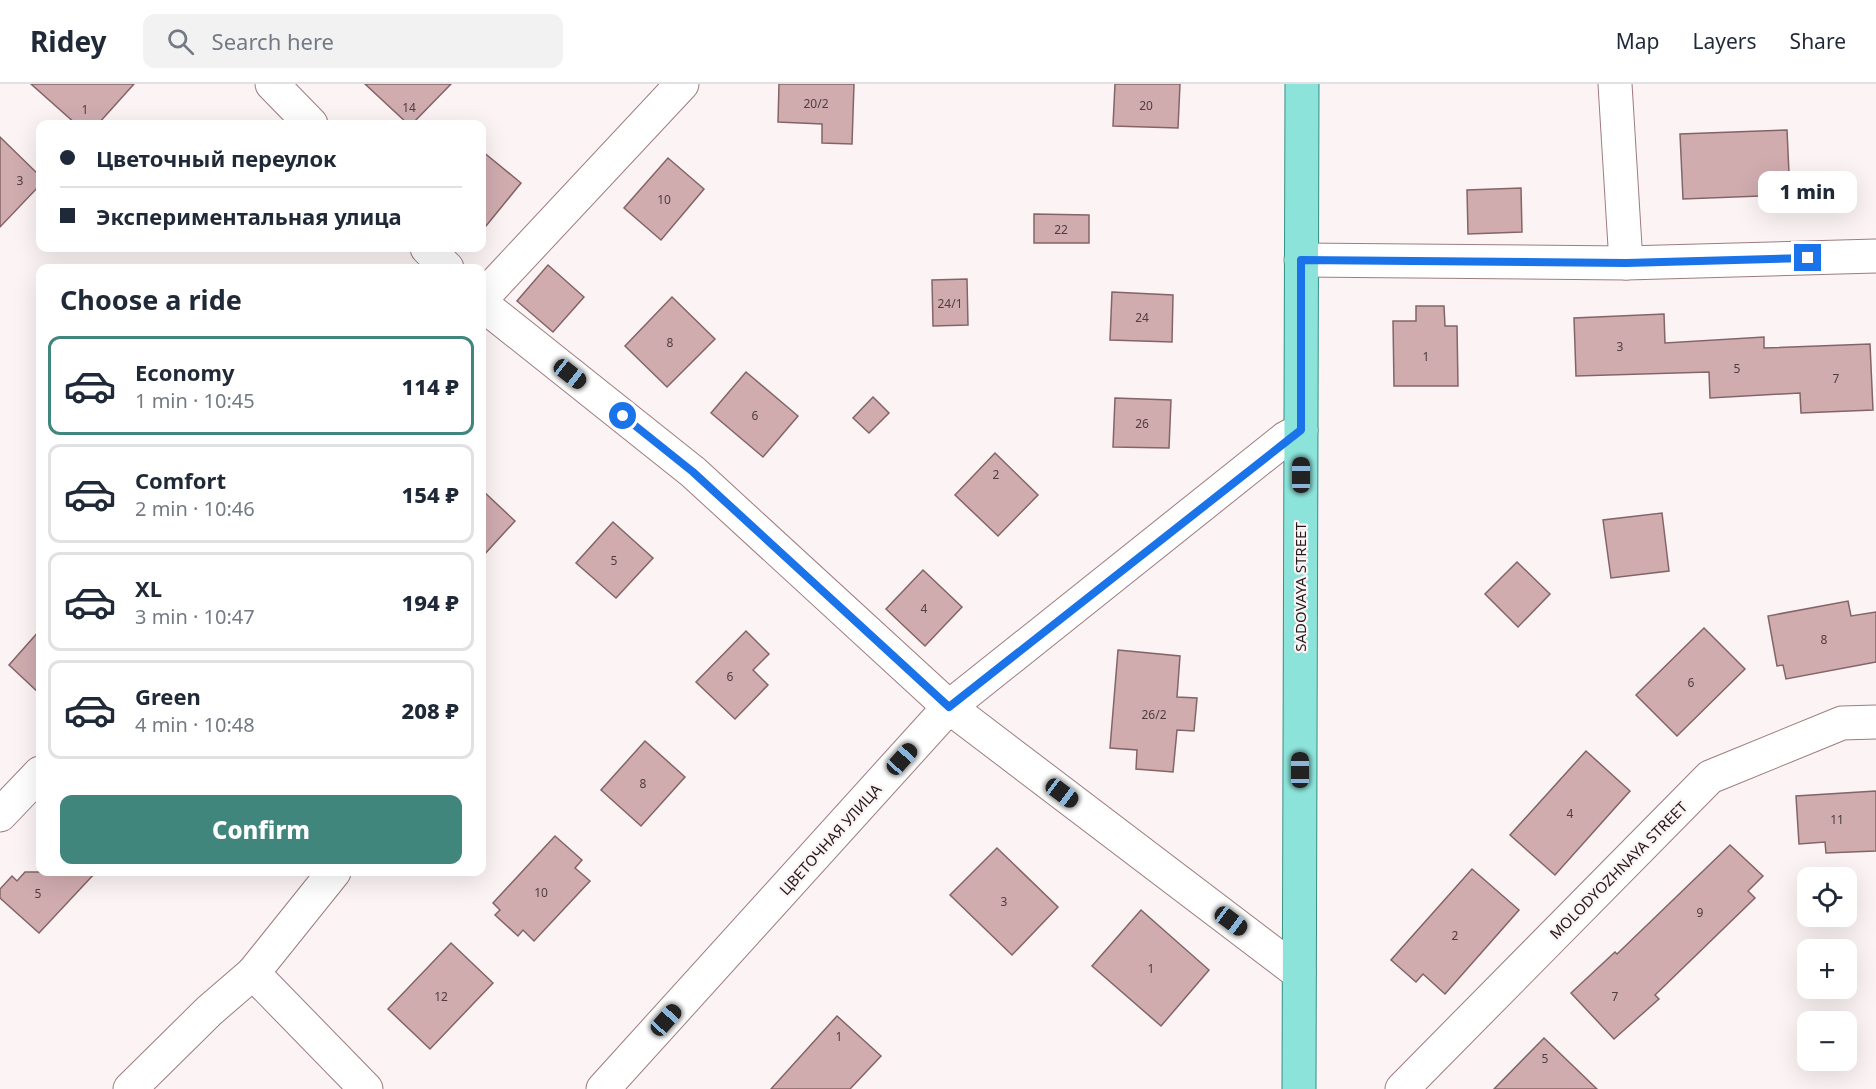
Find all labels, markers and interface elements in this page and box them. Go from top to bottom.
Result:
search box [143,14,563,68]
text: Ridey [30,22,107,60]
icon: search [164,25,197,58]
text: Search here [212,26,334,56]
text: Map [1616,27,1660,55]
text: Layers [1693,27,1757,55]
text: Share [1790,27,1846,55]
house number: 20/2 [803,95,829,112]
house number: 20 [1139,97,1153,114]
house number: 14 [402,99,416,116]
house number: 1 [82,101,88,118]
text: Цветочный переулок [96,143,337,173]
callout: 1 min [1758,171,1858,213]
house number: 3 [17,172,24,189]
text: 1 min [1780,178,1835,205]
house number: 10 [657,191,671,208]
text: Экспериментальная улица [96,201,402,231]
house number: 22 [1054,221,1068,238]
route end [1794,244,1821,271]
text: Choose a ride [60,281,242,318]
house number: 24/1 [937,295,963,312]
house number: 24 [1135,309,1149,326]
house number: 8 [667,334,674,351]
house number: 3 [1617,338,1624,355]
house number: 1 [1423,348,1429,365]
car [550,356,590,392]
text: Economy [135,357,234,387]
icon: car [63,359,117,413]
house number: 5 [1734,360,1741,377]
house number: 7 [1833,370,1840,387]
text: 114 ₽ [402,371,459,401]
text: 1 min · 10:45 [135,387,255,414]
route start [609,402,636,429]
house number: 6 [752,407,759,424]
house number: 26 [1135,415,1149,432]
car [1292,457,1310,493]
text: Comfort [135,465,226,495]
house number: 2 [993,466,1000,483]
icon: car [63,467,117,521]
text: 154 ₽ [402,479,459,509]
text: 2 min · 10:46 [135,495,255,522]
street label: SADOVAYA STREET [1290,522,1310,652]
house number: 5 [611,552,618,569]
text: XL [135,573,162,603]
icon: car [63,575,117,629]
text: 194 ₽ [402,587,459,617]
house number: 4 [921,600,928,617]
text: 3 min · 10:47 [135,603,255,630]
house number: 8 [1821,631,1828,648]
house number: 6 [727,668,734,685]
house number: 6 [1688,674,1695,691]
text: Green [135,681,201,711]
icon: car [63,683,117,737]
text: 208 ₽ [402,695,459,725]
house number: 26/2 [1141,706,1167,723]
text: 4 min · 10:48 [135,711,255,738]
car [883,740,921,778]
car [1291,752,1309,788]
house number: 8 [640,775,647,792]
car [1042,775,1082,811]
street label: ЦВЕТОЧНАЯ УЛИЦА [775,779,886,899]
button: Confirm [60,795,462,864]
street label: MOLODYOZHNAYA STREET [1545,796,1692,943]
house number: 4 [1567,805,1574,822]
house number: 11 [1830,811,1844,828]
map controls [1797,867,1857,1071]
button: locate [1797,867,1857,927]
house number: 10 [534,884,548,901]
house number: 5 [35,885,42,902]
house number: 3 [1001,893,1008,910]
car [1211,903,1251,939]
house number: 9 [1697,904,1704,921]
house number: 2 [1452,927,1459,944]
button: + [1797,939,1857,999]
house number: 1 [1148,960,1154,977]
house number: 12 [434,988,448,1005]
house number: 7 [1612,988,1619,1005]
car [647,1001,685,1039]
button: − [1797,1011,1857,1071]
house number: 1 [836,1028,842,1045]
house number: 5 [1542,1050,1549,1067]

